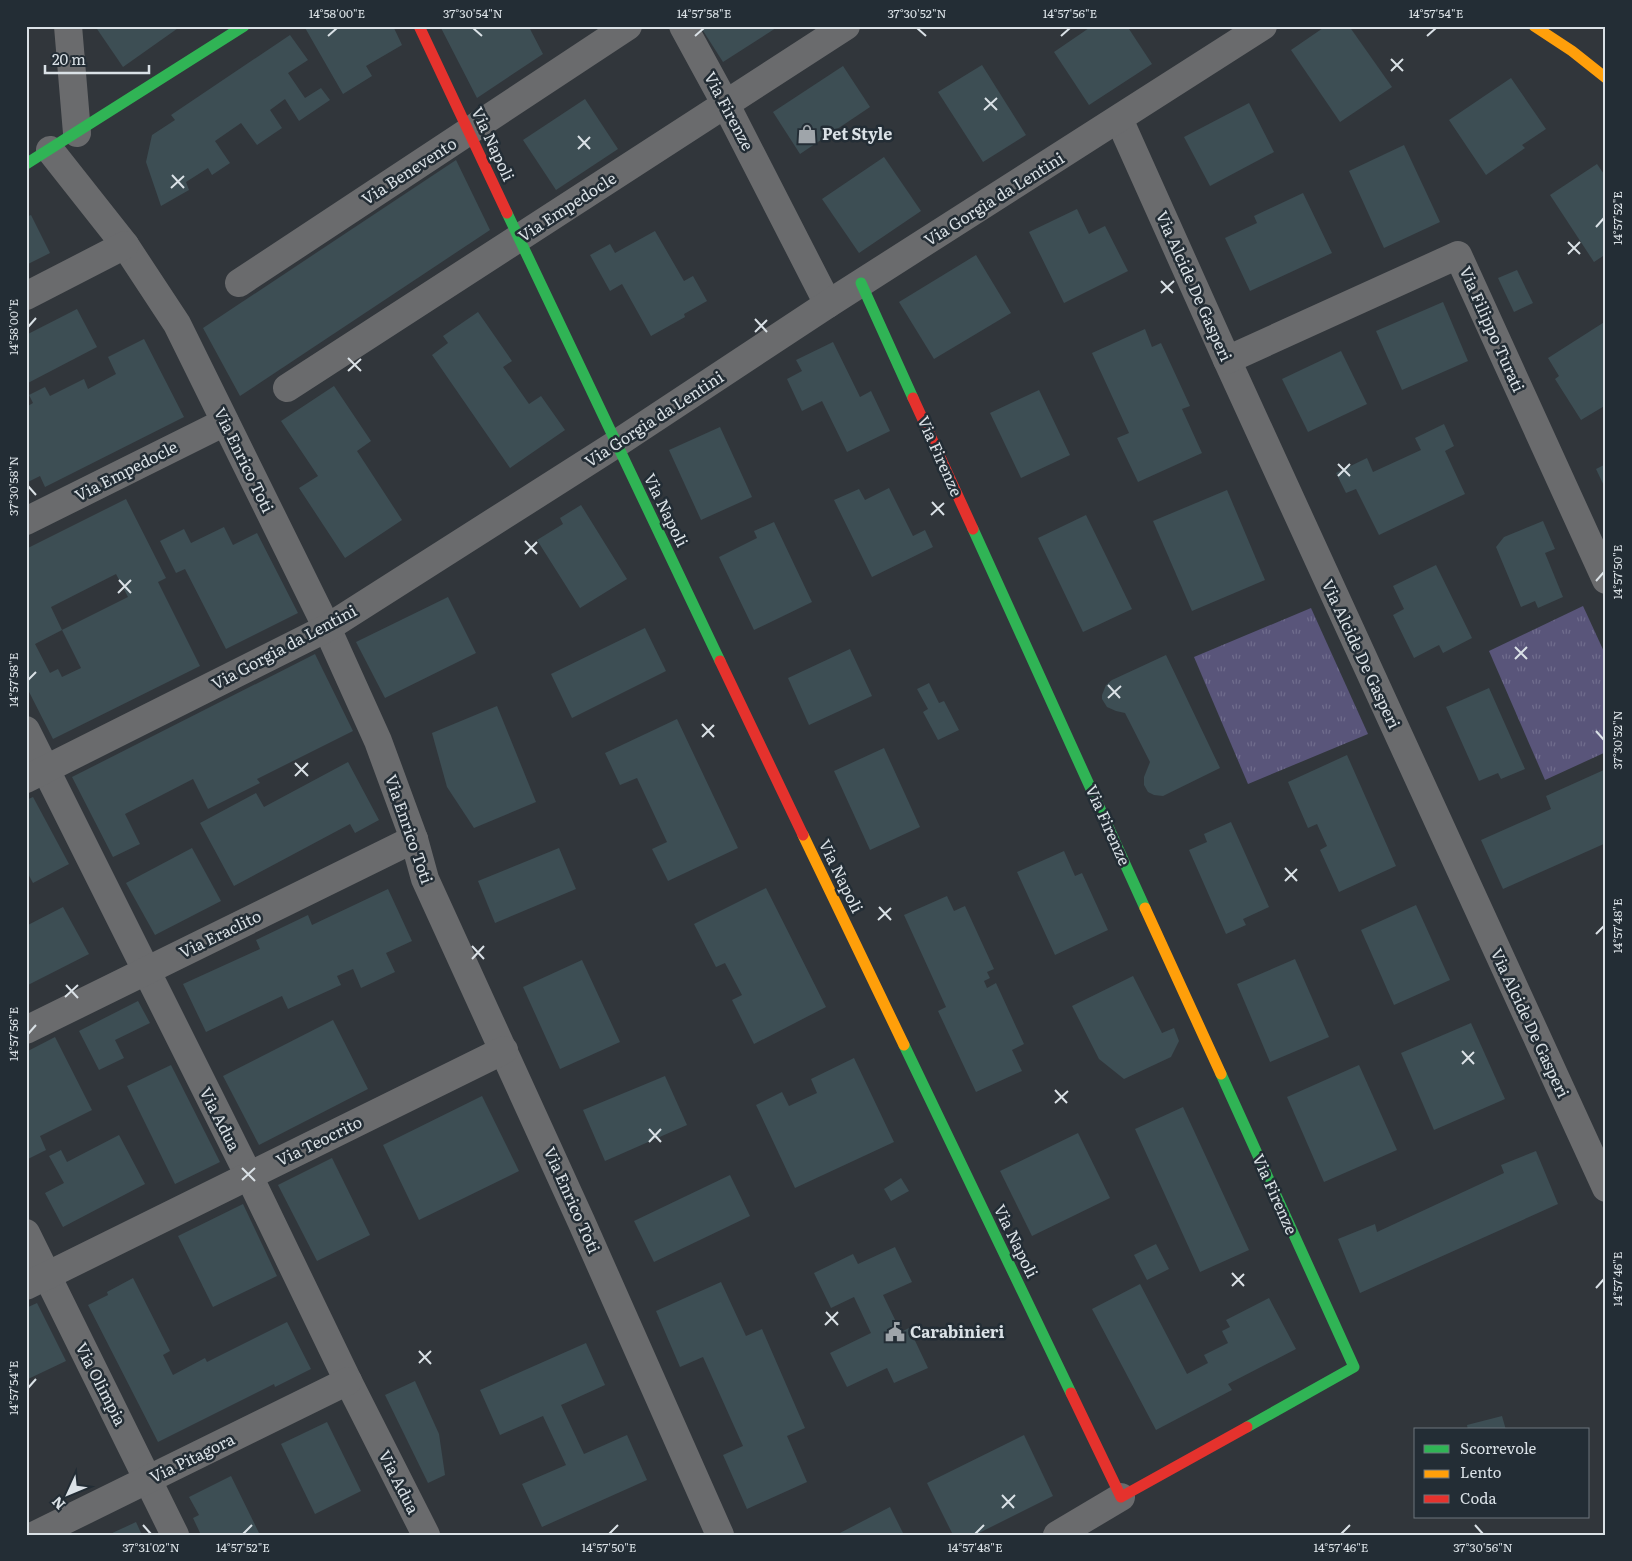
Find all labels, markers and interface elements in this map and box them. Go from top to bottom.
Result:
text: 14°58'00"E [309,4,366,22]
text: 37°30'54"N [443,4,503,22]
text: 14°57'58"E [677,4,732,22]
text: 37°30'52"N [887,4,947,22]
text: 14°57'56"E [1043,4,1098,22]
text: 14°57'54"E [1409,4,1464,22]
scale bar [45,42,149,74]
text: 20 m [52,47,86,70]
street label: Via Firenze [699,67,761,154]
street label: Via Napoli [466,102,522,185]
place label: Pet Style [822,121,892,145]
shop icon: Pet Style [796,123,818,145]
street label: Via Benevento [356,130,461,210]
street label: Via Gorgia da Lentini [919,145,1068,251]
street label: Via Empedocle [513,165,620,247]
text: 14°57'52"E [1608,191,1626,245]
street label: Via Alcide De Gasperi [1151,206,1239,365]
street label: Via Filippo Turati [1454,262,1531,396]
text: 14°58'00"E [4,298,22,355]
street label: Via Gorgia da Lentini [579,364,728,472]
street label: Via Enrico Toti [209,403,281,516]
street label: Via Firenze [912,411,969,500]
street label: Via Empedocle [70,434,181,506]
text: 37°30'58"N [4,456,22,516]
street label: Via Napoli [639,469,695,551]
text: 14°57'50"E [1608,544,1626,599]
street label: Via Alcide De Gasperi [1317,575,1407,732]
street label: Via Gorgia da Lentini [207,598,360,695]
text: 14°57'58"E [4,652,22,707]
text: 37°30'52"N [1608,710,1626,770]
street label: Via Enrico Toti [380,771,440,887]
street label: Via Firenze [1080,780,1137,869]
street label: Via Napoli [814,835,870,917]
text: 14°57'48"E [1608,898,1626,954]
street label: Via Eraclito [174,903,265,963]
street label: Via Alcide De Gasperi [1486,944,1576,1101]
text: 14°57'56"E [4,1006,22,1061]
street label: Via Adua [195,1082,247,1155]
street label: Via Teocrito [271,1109,366,1171]
street label: Via Enrico Toti [539,1142,607,1257]
street label: Via Firenze [1247,1149,1304,1238]
street label: Via Napoli [989,1200,1045,1282]
text: 14°57'46"E [1608,1251,1626,1307]
place label: Carabinieri [910,1319,1004,1343]
public building icon: Carabinieri [884,1321,906,1343]
street label: Via Olimpia [71,1338,133,1430]
text: 14°57'54"E [4,1360,22,1415]
street label: Via Pitagora [145,1426,239,1488]
legend [1414,1428,1590,1518]
text: Scorrevole [1460,1436,1537,1459]
street label: Via Adua [374,1445,426,1518]
text: Lento [1460,1460,1502,1483]
north arrow [42,1468,92,1518]
text: Coda [1460,1486,1497,1509]
text: N [46,1492,69,1515]
text: 37°31'02"N [122,1538,180,1556]
text: 14°57'52"E [216,1538,270,1556]
text: 14°57'50"E [582,1538,637,1556]
text: 14°57'48"E [947,1538,1003,1556]
text: 14°57'46"E [1314,1538,1369,1556]
text: 37°30'56"N [1453,1538,1513,1556]

